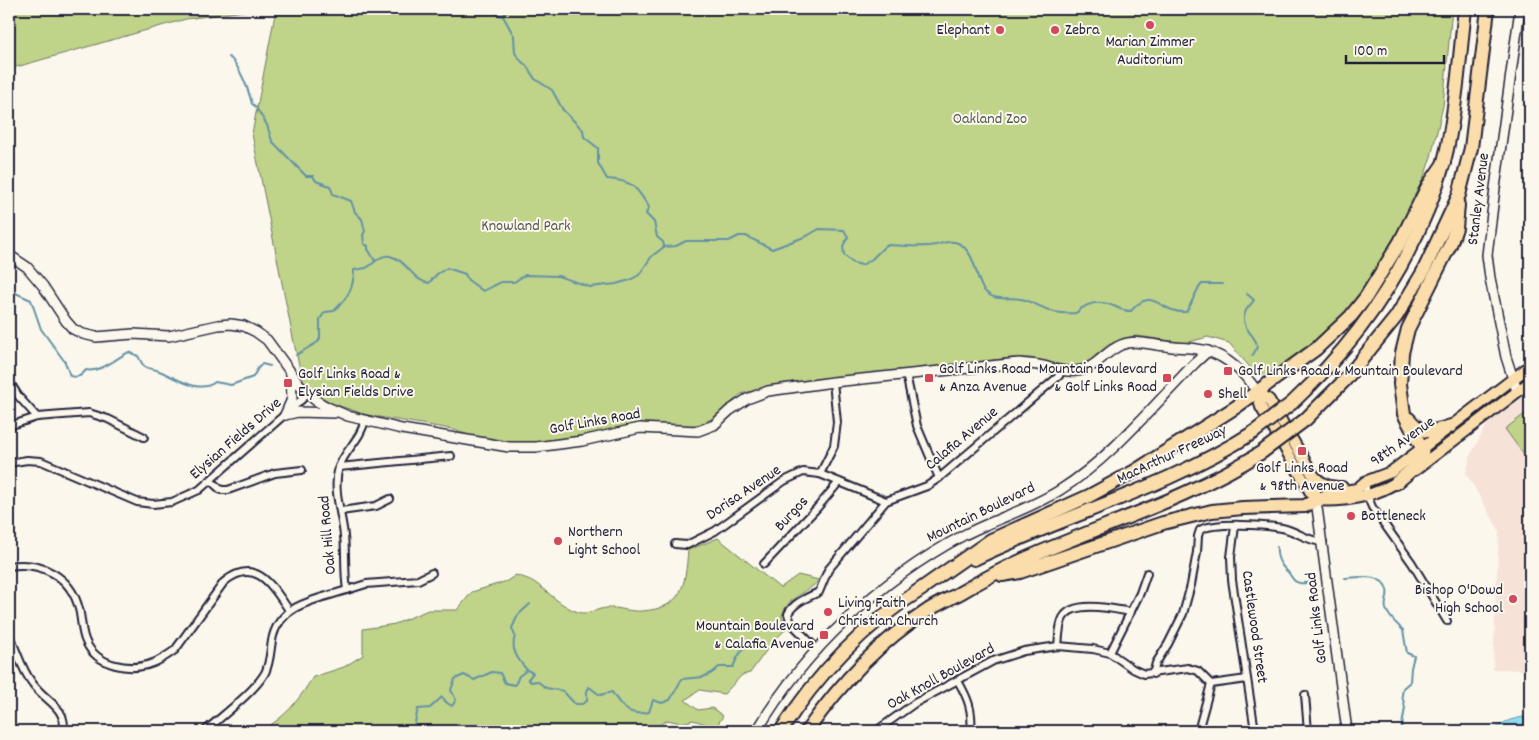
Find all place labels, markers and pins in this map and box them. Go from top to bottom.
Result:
place label: Elephant [936,19,990,42]
place label: Zebra [1065,19,1100,42]
marker: Marian Zimmer Auditorium [1144,19,1156,31]
marker: Elephant [994,24,1006,36]
marker: Zebra [1049,24,1061,36]
place label: Marian Zimmer Auditorium [1105,31,1195,72]
place label: Golf Links Road & Anza Avenue [939,358,1031,399]
place label: Mountain Boulevard & Golf Links Road [1039,358,1157,399]
place label: Golf Links Road & Mountain Boulevard [1238,360,1463,383]
place label: Golf Links Road & Elysian Fields Drive [298,363,413,404]
marker: Golf Links Road & Mountain Boulevard [1222,365,1234,377]
marker: Golf Links Road & Anza Avenue [923,372,935,384]
marker: Mountain Boulevard & Golf Links Road [1161,372,1173,384]
marker: Golf Links Road & Elysian Fields Drive [282,377,294,389]
place label: Shell [1218,383,1247,406]
marker: Shell [1202,388,1214,400]
marker: Golf Links Road & 98th Avenue [1296,445,1308,457]
place label: Golf Links Road & 98th Avenue [1256,457,1348,498]
place label: Bottleneck [1361,505,1426,528]
marker: Bottleneck [1345,510,1357,522]
place label: Northern Light School [568,521,640,562]
marker: Northern Light School [552,535,564,547]
place label: Bishop O'Dowd High School [1415,579,1503,620]
place label: Living Faith Christian Church [838,592,938,633]
marker: Bishop O'Dowd High School [1507,593,1519,605]
marker: Living Faith Christian Church [822,606,834,618]
place label: Mountain Boulevard & Calafia Avenue [696,615,814,656]
marker: Mountain Boulevard & Calafia Avenue [818,629,830,641]

